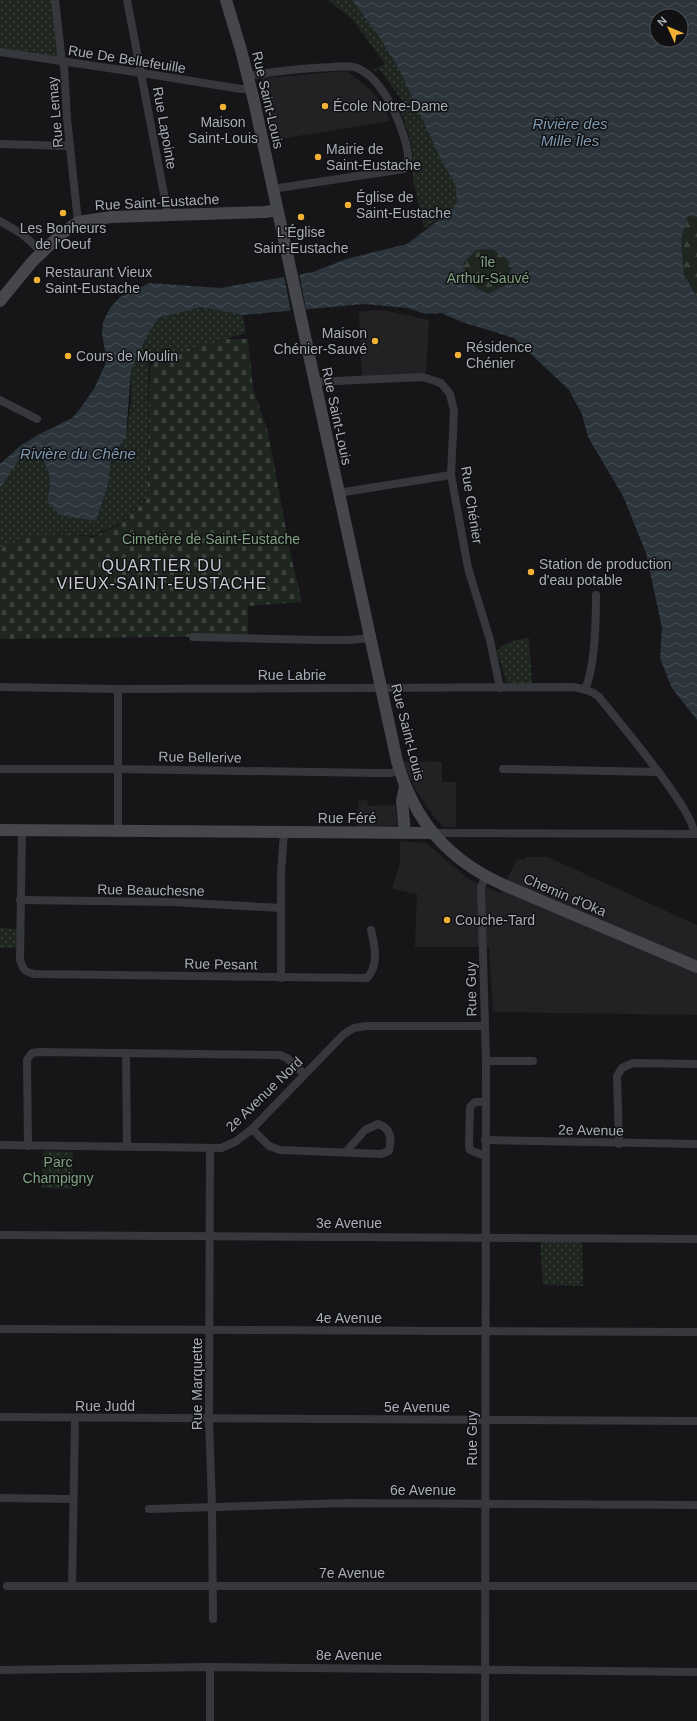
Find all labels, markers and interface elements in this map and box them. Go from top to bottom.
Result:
north arrow [649,8,689,48]
text: N [655,14,669,28]
street label: Rue De Bellefeuille [67,42,187,76]
street label: Rue Saint-Louis [249,50,287,150]
street label: Rue Lemay [44,76,66,148]
street label: Rue Lapointe [150,86,180,171]
place label: École Notre-Dame [333,98,448,114]
marker: École Notre-Dame [320,101,330,111]
marker: Maison Saint-Louis [218,102,228,112]
place label: Maison Saint-Louis [188,114,258,146]
water label: Rivière des Mille Îles [532,115,608,149]
place label: Mairie de Saint-Eustache [326,141,421,173]
marker: Mairie de Saint-Eustache [313,152,323,162]
place label: Église de Saint-Eustache [356,189,451,221]
street label: Rue Saint-Eustache [94,191,220,213]
marker: Église de Saint-Eustache [343,200,353,210]
marker: Les Bonheurs de l'Oeuf [58,208,68,218]
marker: L'Église Saint-Eustache [296,212,306,222]
place label: Les Bonheurs de l'Oeuf [20,220,106,252]
place label: L'Église Saint-Eustache [254,224,349,256]
park label: île Arthur-Sauvé [447,254,529,286]
place label: Restaurant Vieux Saint-Eustache [45,264,152,296]
marker: Restaurant Vieux Saint-Eustache [32,275,42,285]
place label: Maison Chénier-Sauvé [274,325,367,357]
marker: Maison Chénier-Sauvé [370,336,380,346]
place label: Résidence Chénier [466,339,532,371]
place label: Cours de Moulin [76,348,178,364]
marker: Résidence Chénier [453,350,463,360]
marker: Cours de Moulin [63,351,73,361]
street label: Rue Saint-Louis [319,366,355,466]
water label: Rivière du Chêne [20,445,136,462]
street label: Rue Chénier [458,465,486,545]
park label: Cimetière de Saint-Eustache [122,531,300,547]
place label: Station de production d'eau potable [539,556,671,588]
district label: QUARTIER DU VIEUX-SAINT-EUSTACHE [57,557,267,592]
marker: Station de production d'eau potable [526,567,536,577]
street label: Rue Labrie [258,667,326,683]
street label: Rue Saint-Louis [388,682,428,782]
street label: Rue Bellerive [158,748,242,766]
street label: Rue Féré [318,810,376,826]
street label: Chemin d'Oka [521,870,609,920]
street label: Rue Beauchesne [97,881,205,899]
place label: Couche-Tard [455,912,535,928]
marker: Couche-Tard [442,915,452,925]
street label: Rue Pesant [184,955,258,973]
street label: Rue Guy [463,961,479,1017]
street label: 2e Avenue Nord [222,1053,306,1135]
street label: 2e Avenue [558,1121,624,1139]
park label: Parc Champigny [23,1154,93,1186]
street label: 3e Avenue [316,1215,382,1231]
street label: 4e Avenue [316,1310,382,1326]
street label: Rue Marquette [189,1337,205,1430]
street label: Rue Judd [75,1398,135,1414]
street label: 5e Avenue [384,1399,450,1415]
street label: Rue Guy [464,1410,480,1466]
street label: 6e Avenue [390,1482,456,1498]
street label: 7e Avenue [319,1565,385,1581]
street label: 8e Avenue [316,1647,382,1663]

